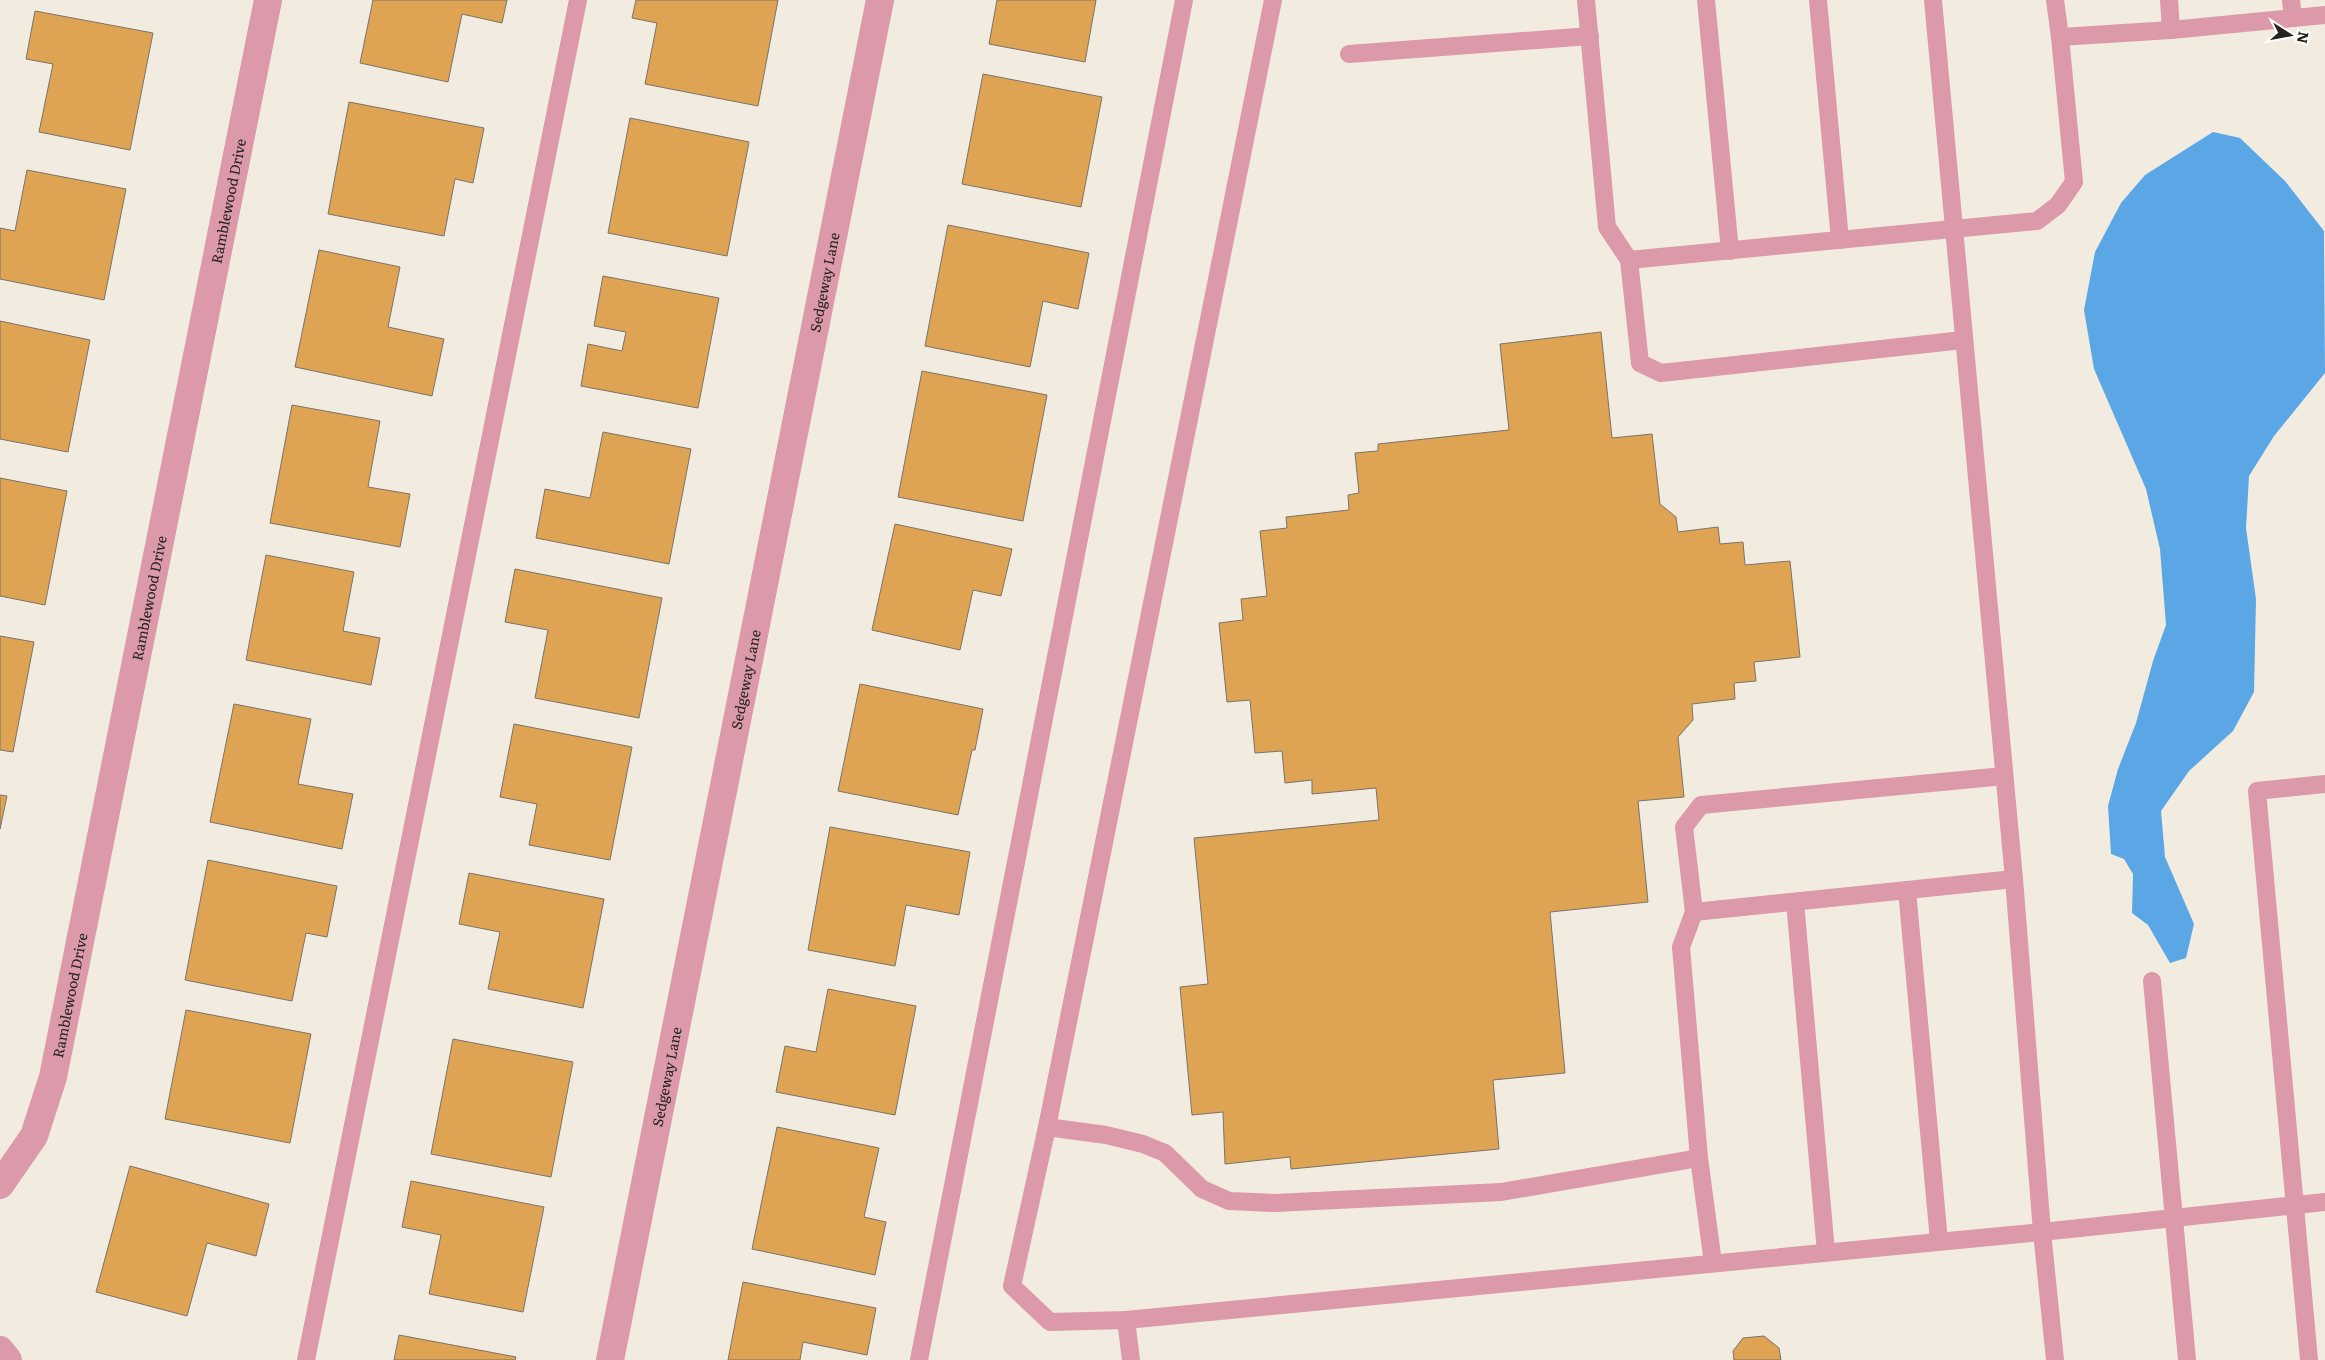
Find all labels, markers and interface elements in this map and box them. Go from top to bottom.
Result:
north arrow [2265,10,2315,60]
text: N [2293,30,2315,46]
street label: Ramblewood Drive [206,137,250,265]
street label: Sedgeway Lane [804,230,844,334]
street label: Ramblewood Drive [126,534,171,662]
street label: Sedgeway Lane [725,628,765,731]
street label: Ramblewood Drive [47,931,92,1059]
street label: Sedgeway Lane [647,1025,686,1128]

